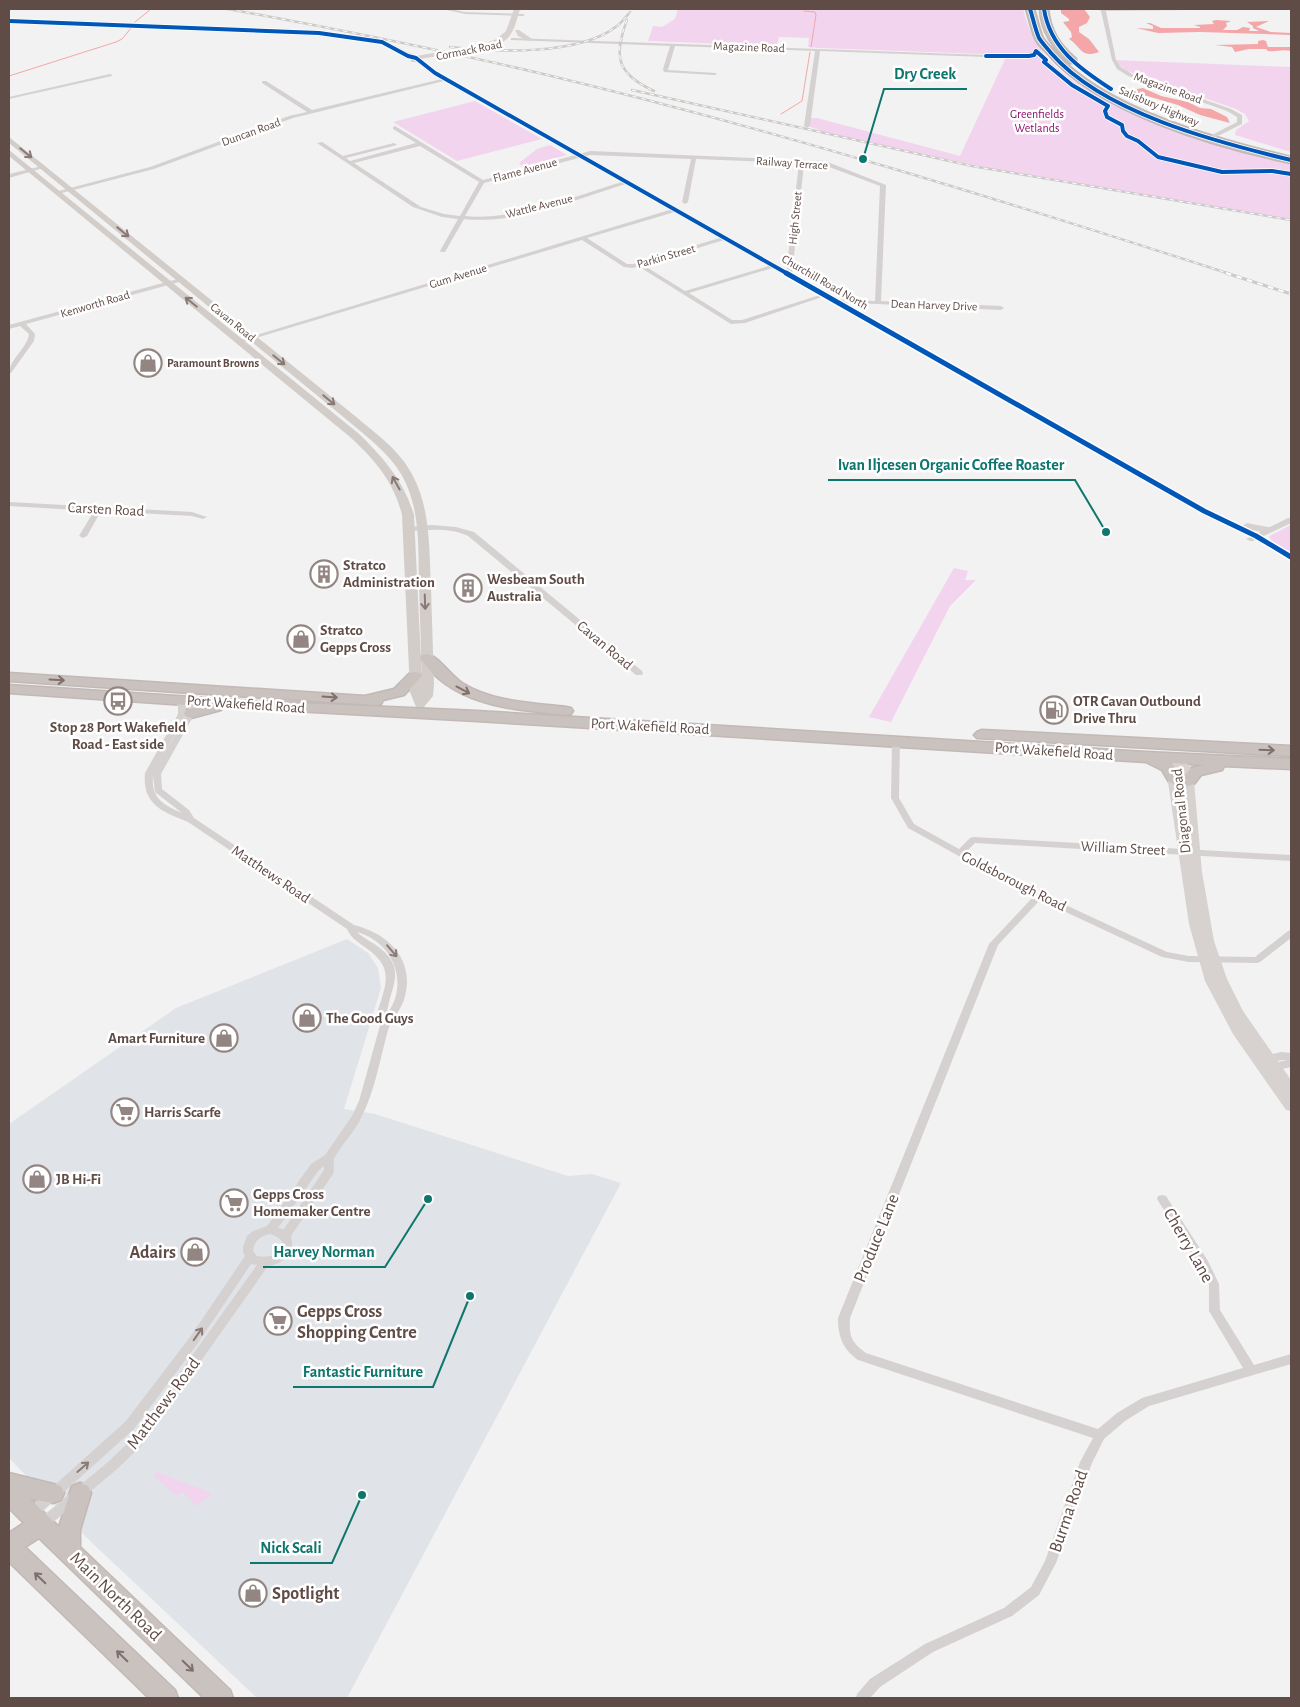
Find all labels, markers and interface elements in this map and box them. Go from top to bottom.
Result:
street label: Cormack Road [435,38,503,62]
street label: Magazine Road [713,40,785,54]
callout: Dry Creek [884,58,967,89]
text: Dry Creek [894,66,956,83]
street label: Magazine Road [1132,70,1204,106]
street label: Salisbury Highway [1117,84,1201,129]
park label: Greenfields Wetlands [1010,108,1064,134]
street label: Duncan Road [220,116,282,148]
one-way arrow [19,148,32,159]
street label: Railway Terrace [756,154,828,172]
street label: Flame Avenue [492,156,558,184]
street label: High Street [786,191,804,245]
street label: Wattle Avenue [504,192,574,220]
one-way arrow [116,227,129,238]
street label: Parkin Street [635,242,697,270]
street label: Churchill Road North [780,252,870,312]
street label: Gum Avenue [428,262,488,290]
street label: Kenworth Road [59,288,131,320]
one-way arrow [185,296,198,307]
street label: Dean Harvey Drive [890,297,978,314]
street label: Cavan Road [208,300,258,344]
shop icon: Paramount Browns [133,348,163,378]
one-way arrow [272,354,285,365]
place label: Paramount Browns [167,357,259,369]
one-way arrow [322,394,335,405]
callout: Ivan Iljcesen Organic Coffee Roaster [828,449,1075,480]
text: Ivan Iljcesen Organic Coffee Roaster [838,457,1065,474]
one-way arrow [391,475,401,490]
street label: Carsten Road [67,500,145,519]
place label: Stratco Administration [343,558,435,590]
building icon: Stratco Administration [309,559,339,589]
place label: Wesbeam South Australia [487,572,585,604]
building icon: Wesbeam South Australia [453,573,483,603]
one-way arrow [421,593,430,609]
street label: Cavan Road [574,618,636,673]
place label: Stratco Gepps Cross [320,623,391,655]
shop icon: Stratco Gepps Cross [286,624,316,654]
one-way arrow [49,675,65,684]
bus stop icon: Stop 28 Port Wakefield Road - East side [103,686,133,716]
one-way arrow [455,686,469,696]
one-way arrow [321,692,337,702]
street label: Port Wakefield Road [186,693,306,716]
place label: OTR Cavan Outbound Drive Thru [1073,694,1201,726]
fuel station icon: OTR Cavan Outbound Drive Thru [1039,695,1069,725]
street label: Port Wakefield Road [590,716,710,737]
place label: Stop 28 Port Wakefield Road - East side [50,720,186,752]
street label: Port Wakefield Road [994,740,1114,763]
one-way arrow [1259,745,1275,754]
street label: Diagonal Road [1170,767,1193,854]
street label: William Street [1080,839,1166,858]
street label: Matthews Road [229,843,313,906]
street label: Goldsborough Road [959,849,1069,914]
one-way arrow [386,945,398,958]
shop icon: The Good Guys [292,1003,322,1033]
place label: The Good Guys [326,1011,414,1026]
shop icon: Amart Furniture [209,1023,239,1053]
place label: Amart Furniture [108,1031,205,1046]
supermarket icon: Harris Scarfe [110,1097,140,1127]
place label: Harris Scarfe [144,1105,221,1120]
shop icon: JB Hi-Fi [22,1164,52,1194]
place label: JB Hi-Fi [56,1172,101,1187]
place label: Gepps Cross Homemaker Centre [253,1187,371,1219]
supermarket icon: Gepps Cross Homemaker Centre [219,1188,249,1218]
street label: Produce Lane [851,1192,903,1285]
street label: Cherry Lane [1160,1205,1217,1286]
callout: Harvey Norman [263,1236,385,1267]
shop icon: Adairs [180,1237,210,1267]
place label: Adairs [130,1244,176,1262]
text: Harvey Norman [273,1244,375,1261]
place label: Gepps Cross Shopping Centre [297,1303,417,1342]
supermarket icon: Gepps Cross Shopping Centre [263,1306,293,1336]
one-way arrow [193,1327,203,1341]
street label: Matthews Road [124,1355,204,1453]
callout: Fantastic Furniture [293,1356,433,1387]
text: Fantastic Furniture [303,1364,424,1380]
one-way arrow [77,1461,90,1473]
street label: Burma Road [1046,1468,1091,1555]
callout: Nick Scali [250,1532,332,1563]
text: Nick Scali [260,1540,322,1556]
street label: Main North Road [66,1549,164,1645]
one-way arrow [34,1572,47,1584]
shop icon: Spotlight [238,1578,268,1608]
place label: Spotlight [272,1585,339,1603]
one-way arrow [116,1650,128,1662]
one-way arrow [182,1660,195,1672]

